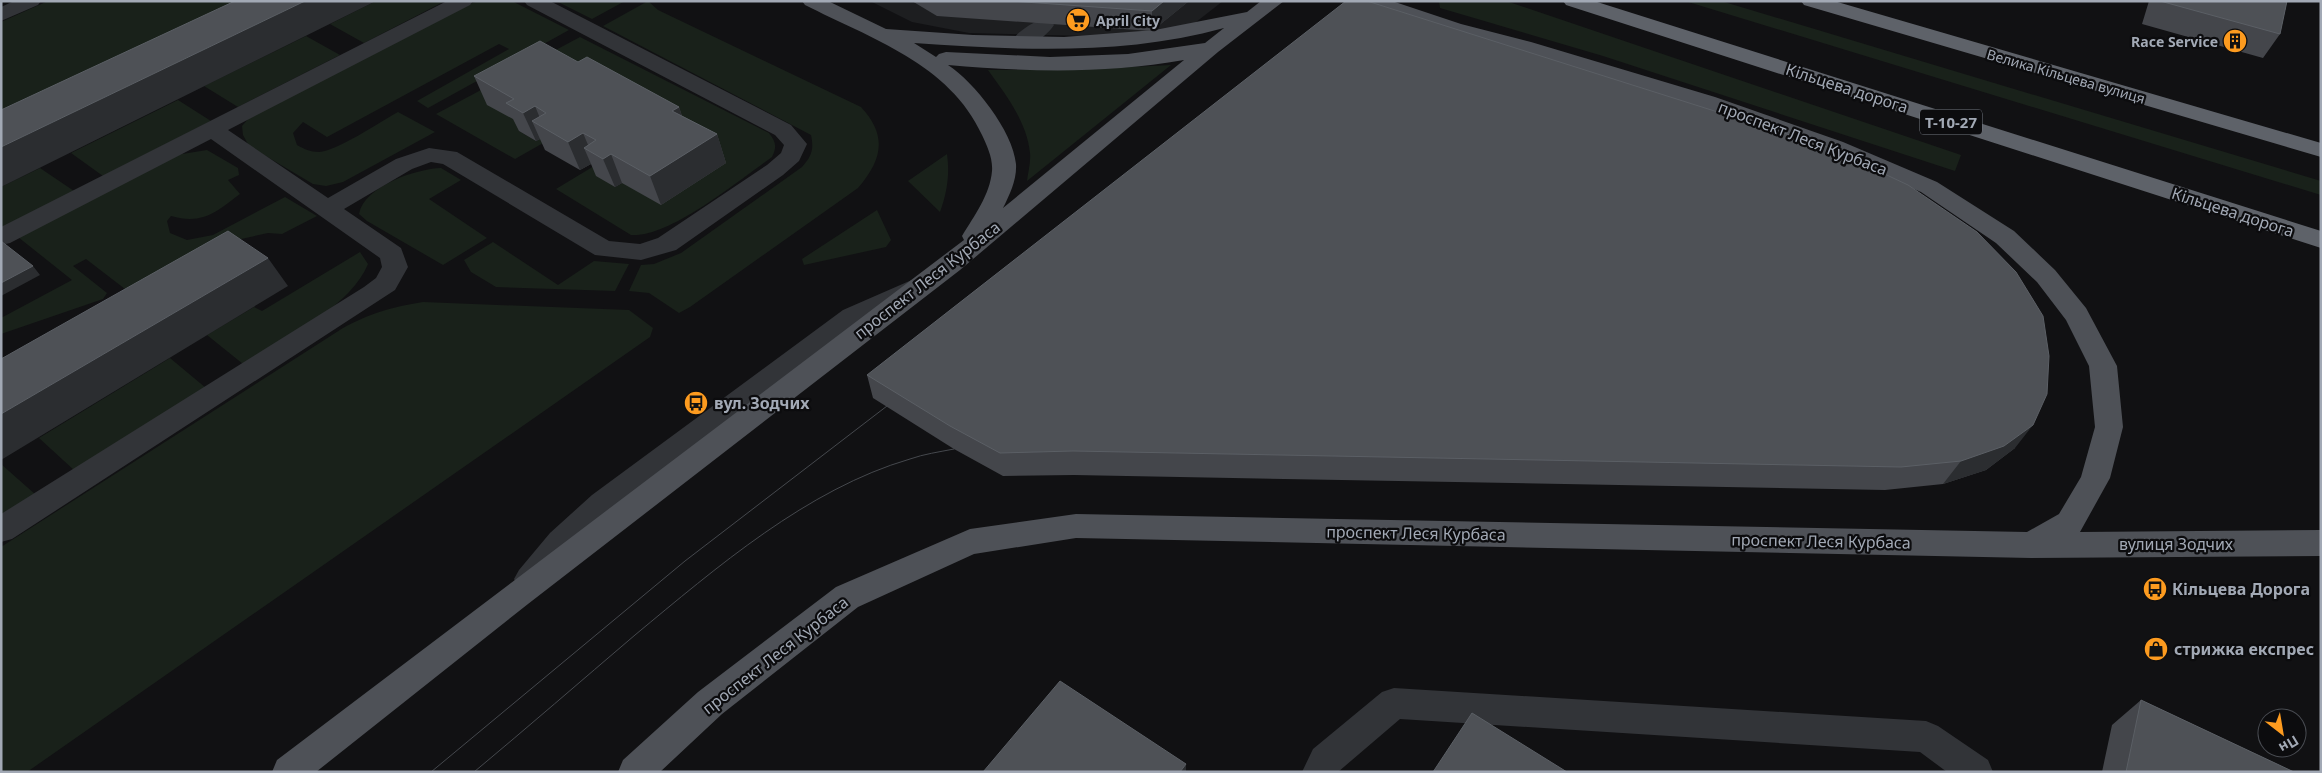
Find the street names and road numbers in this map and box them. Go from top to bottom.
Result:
street label: Велика Кільцева вулиця [1985,44,2147,108]
street label: Кільцева дорога [1783,58,1911,118]
street label: проспект Леся Курбаса [1715,96,1891,180]
road number: Т-10-27 [1920,110,1982,134]
street label: Кільцева дорога [2169,182,2297,242]
street label: проспект Леся Курбаса [850,216,1004,344]
street label: проспект Леся Курбаса [1326,520,1506,546]
street label: проспект Леся Курбаса [1731,528,1911,554]
street label: вулиця Зодчих [2119,533,2234,555]
street label: проспект Леся Курбаса [698,591,852,719]

